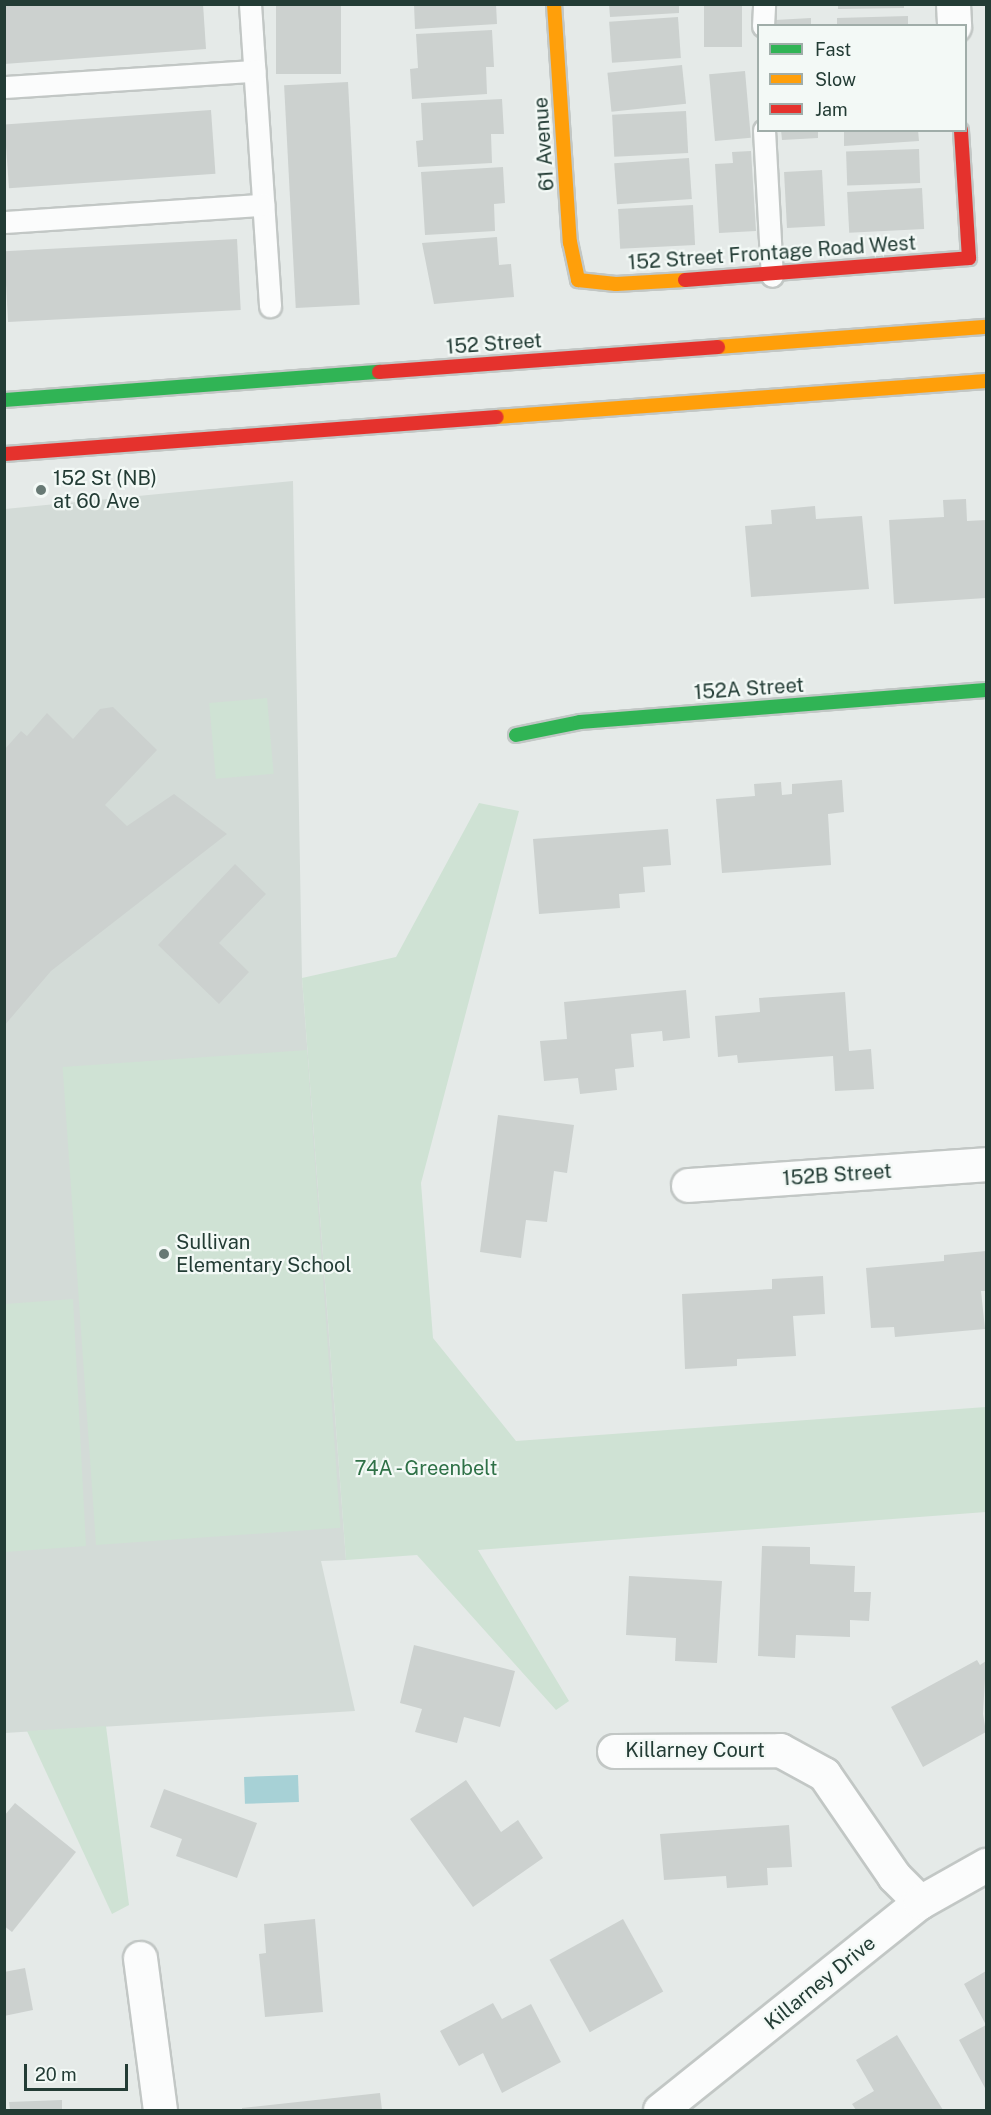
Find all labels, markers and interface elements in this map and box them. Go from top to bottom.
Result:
legend [757,24,967,132]
text: Fast [815,39,851,60]
text: Slow [815,69,856,90]
street label: 61 Avenue [529,96,559,192]
text: Jam [815,99,848,120]
street label: 152 Street Frontage Road West [627,231,917,275]
street label: 152 Street [445,329,543,359]
place label: 152 St (NB) at 60 Ave [53,466,157,513]
marker: 152 St (NB) at 60 Ave [34,483,48,497]
street label: 152A Street [693,673,805,705]
street label: 152B Street [782,1159,892,1191]
place label: Sullivan Elementary School [176,1230,352,1277]
marker: Sullivan Elementary School [157,1247,171,1261]
park label: 74A - Greenbelt [352,1456,500,1480]
street label: Killarney Court [625,1738,765,1762]
street label: Killarney Drive [760,1931,880,2035]
scale bar [27,2052,130,2090]
text: 20 m [35,2064,77,2085]

